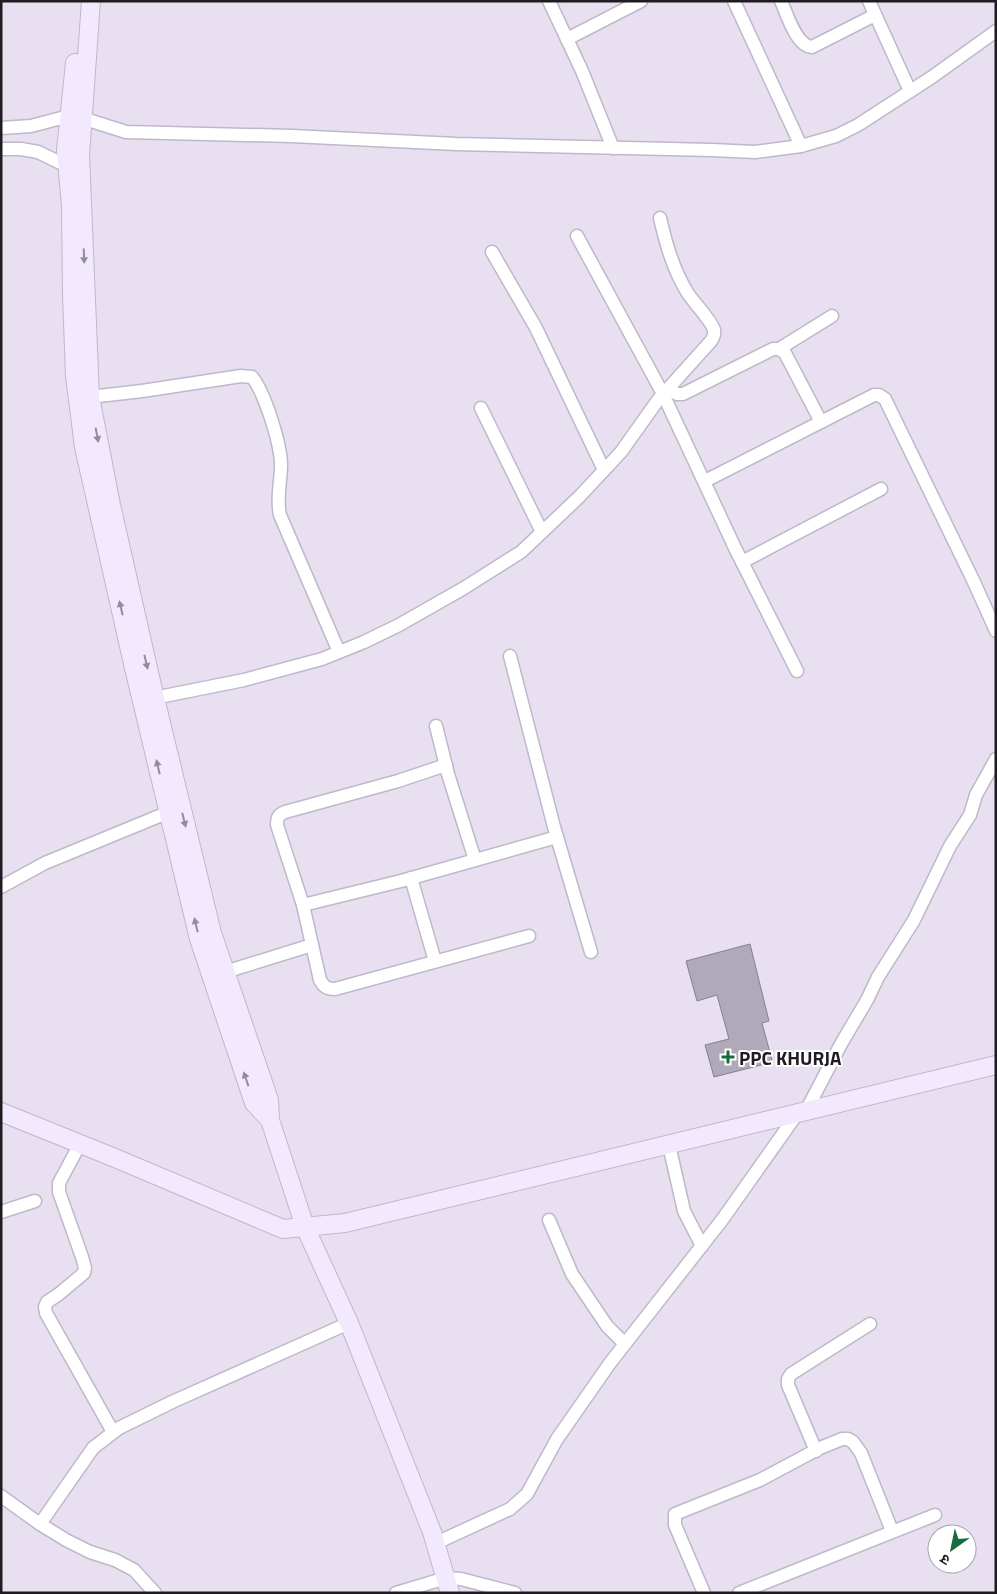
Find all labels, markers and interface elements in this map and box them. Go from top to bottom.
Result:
one-way arrow [81,248,89,264]
one-way arrow [94,427,102,443]
one-way arrow [117,601,125,616]
one-way arrow [142,655,150,670]
one-way arrow [154,759,162,774]
one-way arrow [180,813,188,828]
one-way arrow [192,917,200,932]
place label: PPC KHURJA [739,1043,842,1072]
marker: PPC KHURJA [721,1050,735,1064]
one-way arrow [242,1071,250,1086]
north arrow [927,1524,977,1574]
text: उ [935,1549,954,1571]

